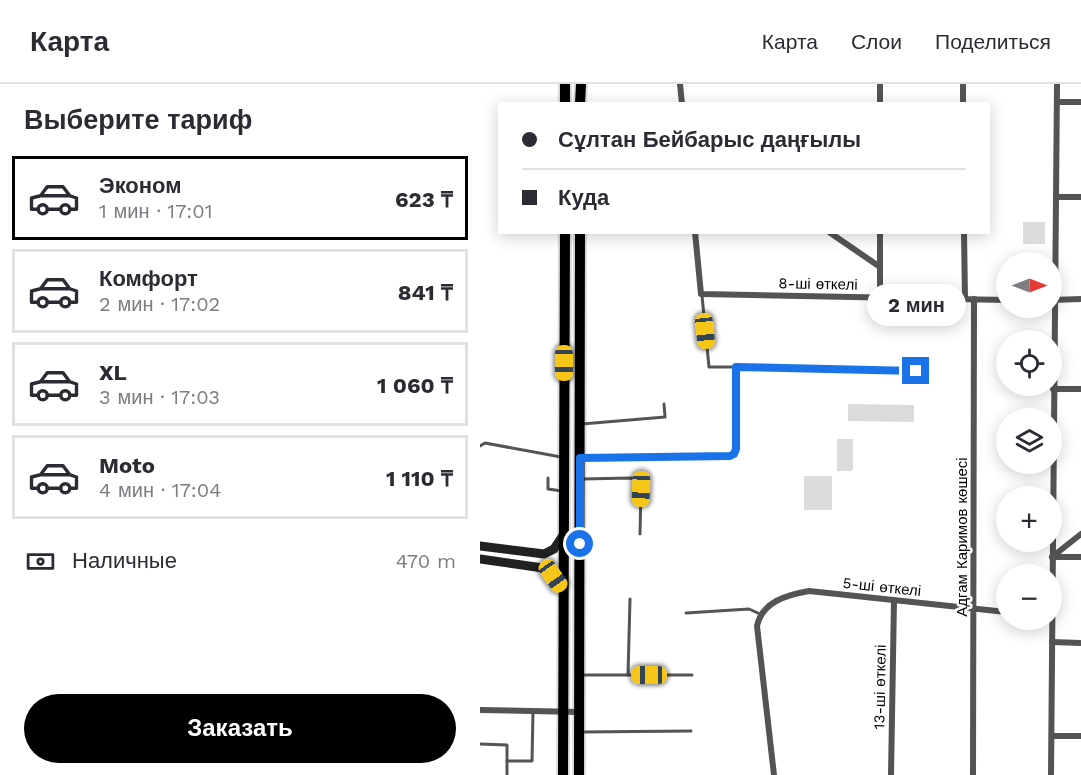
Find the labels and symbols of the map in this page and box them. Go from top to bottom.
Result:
north arrow [996,252,1062,318]
street label: 8-ші өткелі [778,274,858,294]
callout: 2 мин [866,284,966,326]
car [694,312,716,350]
car [555,345,573,381]
route end [902,357,929,384]
street label: Адгам Каримов көшесі [953,457,971,617]
car [631,471,651,507]
route start [566,530,593,557]
car [535,556,571,596]
street label: 5-ші өткелі [842,574,922,600]
street label: 13-ші өткелі [870,645,890,729]
car [631,666,667,684]

